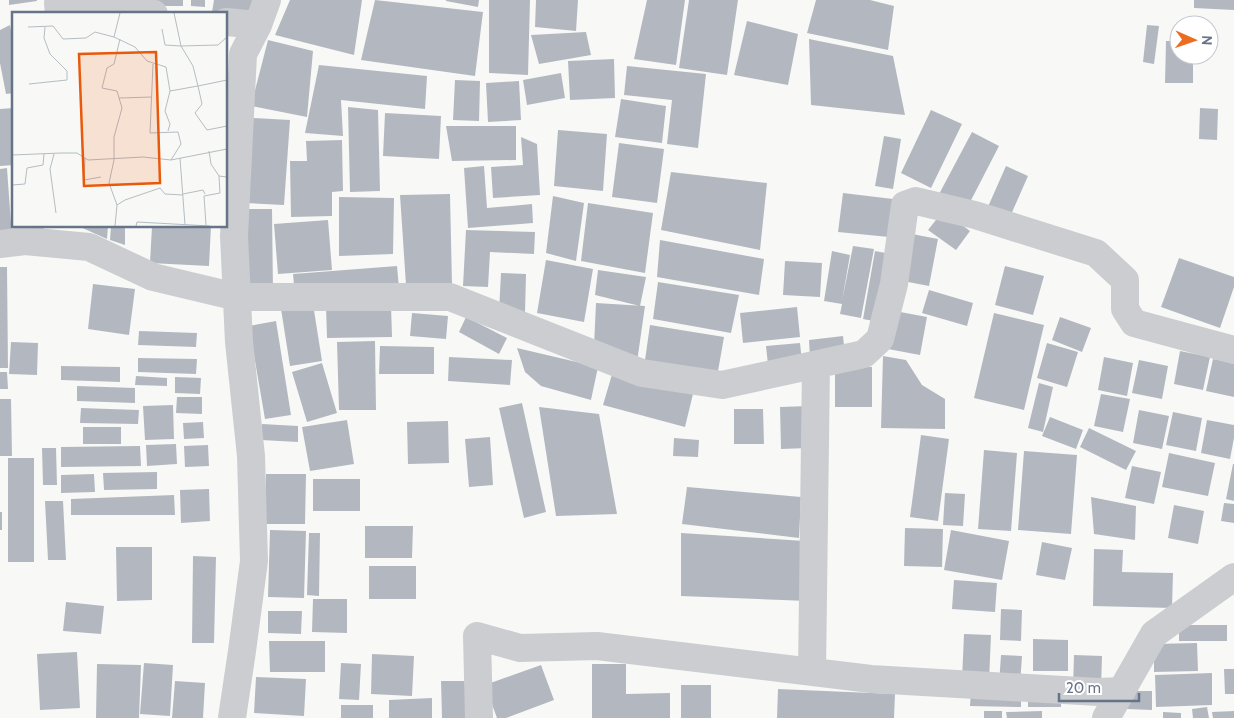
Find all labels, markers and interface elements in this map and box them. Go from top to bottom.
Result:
inset map [12,12,228,228]
north arrow [1169,15,1219,65]
text: N [1198,35,1216,46]
scale bar [1059,670,1139,702]
text: 20 m [1066,679,1101,697]

